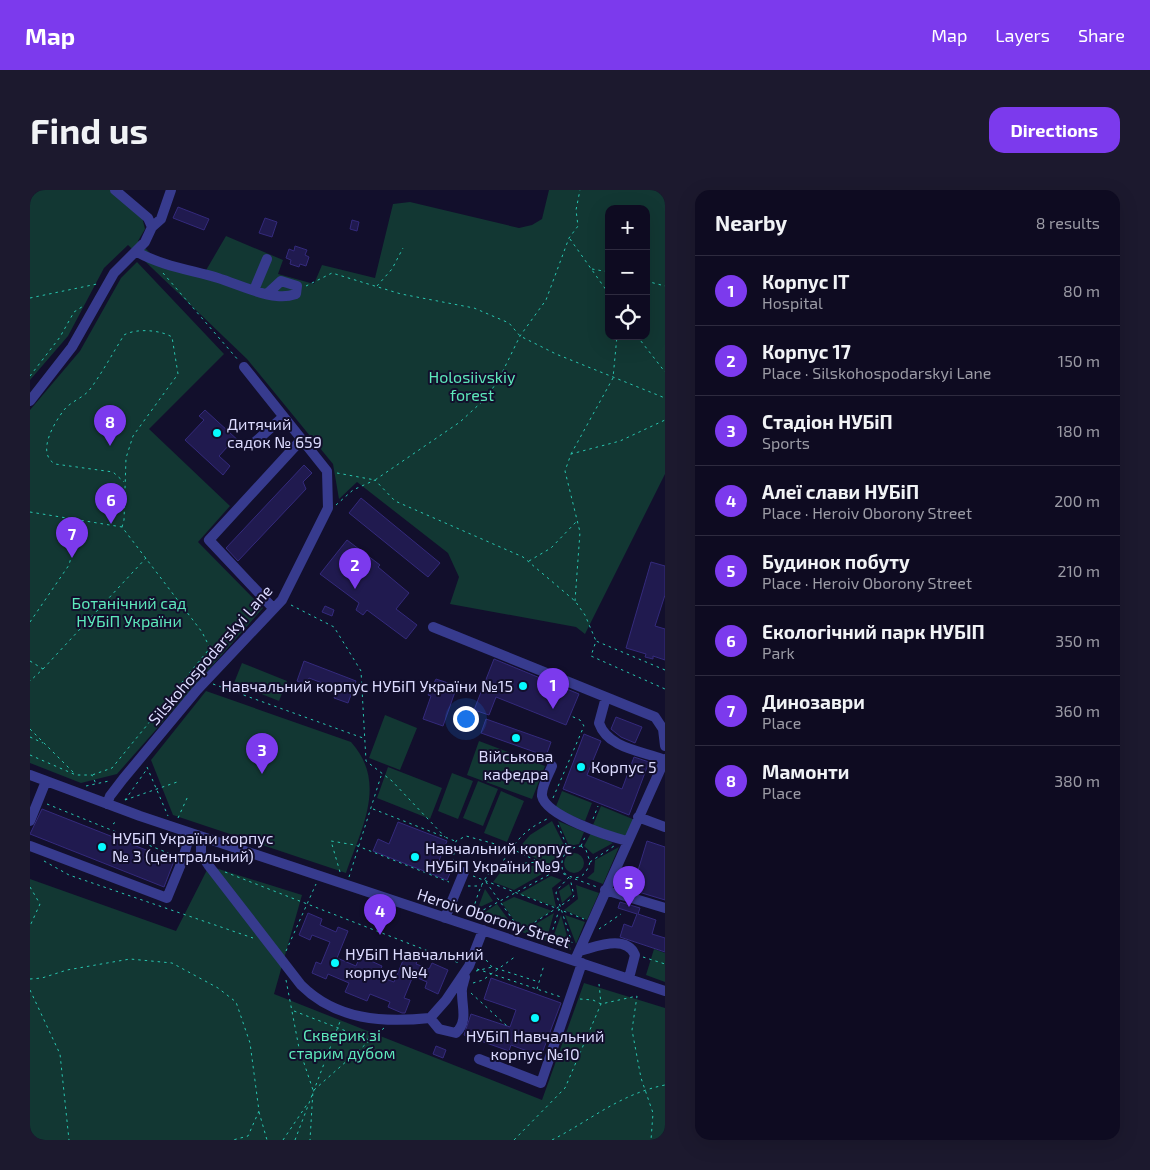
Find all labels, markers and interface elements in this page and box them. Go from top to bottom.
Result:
text: Map [25,21,75,50]
text: Map [931,24,967,46]
text: Layers [995,24,1050,46]
text: Share [1078,24,1125,46]
button: Directions [989,107,1120,153]
text: Find us [30,109,148,151]
map controls [605,205,650,340]
button: + [605,205,650,250]
text: Nearby [715,210,787,235]
text: 8 results [1036,213,1100,232]
button: − [605,250,650,295]
text: Корпус ІТ [762,270,850,293]
text: 1 [728,281,734,300]
text: 80 m [1063,281,1100,300]
text: Hospital [762,293,823,312]
button: locate [605,295,650,340]
text: Корпус 17 [762,340,851,363]
text: 2 [726,351,736,370]
text: 150 m [1058,351,1100,370]
text: Place · Silskohospodarskyi Lane [762,363,991,382]
park label: Holosiivskiy forest [429,367,516,404]
pin: 8 [94,405,126,446]
text: Стадіон НУБіП [762,410,893,433]
place label: Дитячий садок № 659 [227,414,322,451]
text: 3 [726,421,736,440]
text: 180 m [1057,421,1100,440]
marker: Дитячий садок № 659 [211,427,223,439]
text: Sports [762,433,810,452]
text: Алеї слави НУБіП [762,480,919,503]
pin: 6 [95,483,127,524]
text: 4 [726,491,736,510]
text: 200 m [1054,491,1100,510]
text: Place · Heroiv Oborony Street [762,503,972,522]
pin: 7 [56,517,88,558]
pin: 2 [339,548,371,589]
text: Будинок побуту [762,550,910,573]
text: 5 [727,561,735,580]
text: 210 m [1057,561,1100,580]
text: Place · Heroiv Oborony Street [762,573,972,592]
street label: Silskohospodarskyi Lane [144,581,276,729]
park label: Ботанічний сад НУБіП України [72,593,186,630]
text: Екологічний парк НУБІП [762,620,985,643]
text: 6 [726,631,736,650]
text: 350 m [1055,631,1100,650]
text: Park [762,643,795,662]
pin: 1 [537,668,569,709]
place label: Навчальний корпус НУБіП України №15 [221,676,513,696]
marker: Навчальний корпус НУБіП України №15 [517,680,529,692]
text: Динозаври [762,690,865,713]
text: 7 [727,701,735,720]
text: 360 m [1055,701,1100,720]
your location [453,706,479,732]
text: Place [762,713,801,732]
marker: Військова кафедра [510,732,522,744]
pin: 3 [246,733,278,774]
place label: Військова кафедра [479,746,553,783]
place label: Корпус 5 [591,757,657,777]
text: Мамонти [762,760,849,783]
marker: Корпус 5 [575,761,587,773]
text: 8 [726,771,736,790]
text: 380 m [1054,771,1100,790]
text: Place [762,783,801,802]
place label: НУБіП України корпус № 3 (центральний) [112,828,274,865]
place label: Навчальний корпус НУБіП України №9 [425,838,572,875]
marker: НУБіП України корпус № 3 (центральний) [96,841,108,853]
marker: Навчальний корпус НУБіП України №9 [409,851,421,863]
pin: 5 [613,866,645,907]
street label: Heroiv Oborony Street [415,884,573,951]
pin: 4 [364,894,396,935]
place label: НУБіП Навчальний корпус №4 [345,944,484,982]
marker: НУБіП Навчальний корпус №4 [329,957,341,969]
marker: НУБіП Навчальний корпус №10 [529,1012,541,1024]
park label: Скверик зі старим дубом [289,1025,395,1063]
place label: НУБіП Навчальний корпус №10 [466,1026,604,1064]

